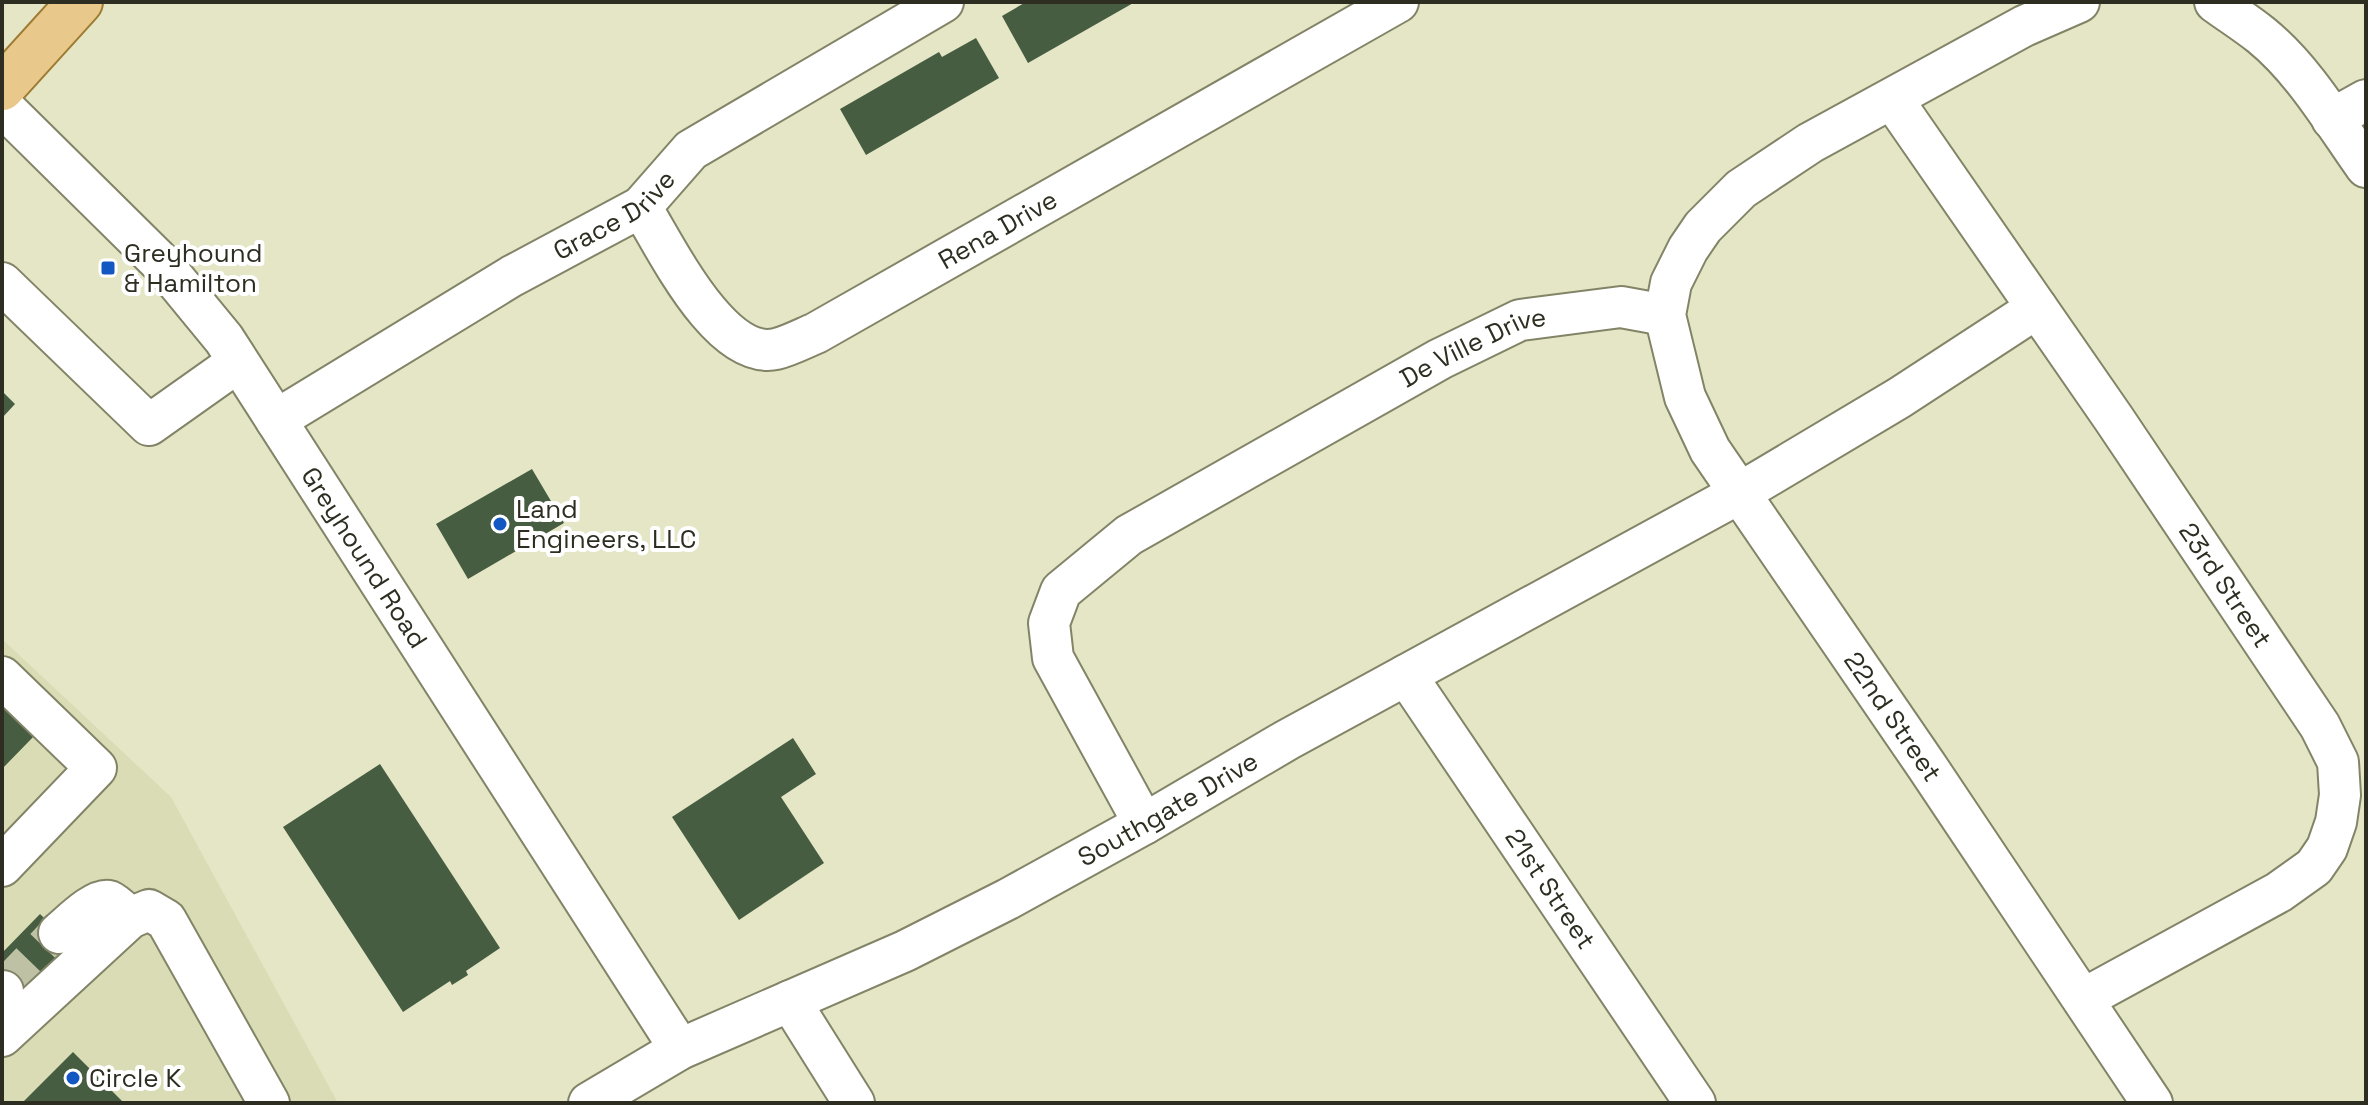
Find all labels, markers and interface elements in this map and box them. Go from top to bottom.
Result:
street label: Grace Drive [547,163,683,268]
street label: Rena Drive [932,182,1063,277]
place label: Greyhound & Hamilton [124,236,262,300]
marker: Greyhound & Hamilton [99,259,117,277]
street label: De Ville Drive [1394,300,1548,395]
street label: Greyhound Road [294,460,435,655]
place label: Land Engineers, LLC [516,492,697,556]
marker: Land Engineers, LLC [491,515,509,533]
street label: 23rd Street [2171,516,2280,654]
street label: 22nd Street [1836,645,1949,788]
street label: Southgate Drive [1072,744,1264,874]
street label: 21st Street [1498,822,1603,956]
place label: Circle K [89,1061,181,1095]
marker: Circle K [64,1069,82,1087]

